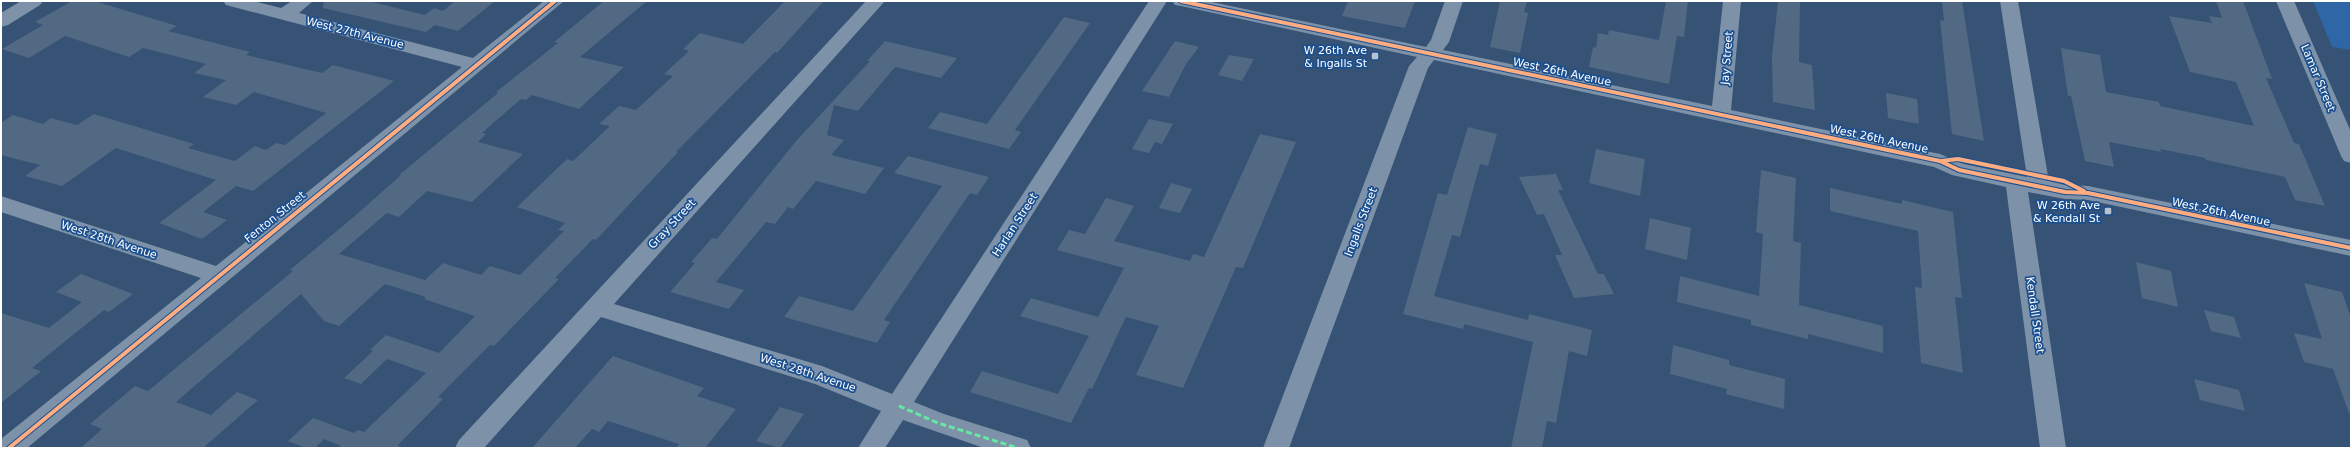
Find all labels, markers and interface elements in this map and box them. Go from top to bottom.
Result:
street label: West 27th Avenue [305,15,405,51]
street label: Jay Street [1718,30,1736,86]
street label: Lamar Street [2298,42,2338,114]
place label: W 26th Ave & Ingalls St [1304,44,1368,70]
marker: W 26th Ave & Ingalls St [1370,51,1380,61]
street label: West 26th Avenue [1512,55,1613,89]
street label: West 26th Avenue [1829,122,1930,156]
street label: Ingalls Street [1342,185,1380,258]
street label: Fenton Street [242,188,309,245]
street label: Harlan Street [990,190,1041,259]
street label: West 26th Avenue [2171,195,2272,229]
street label: Gray Street [646,196,699,252]
place label: W 26th Ave & Kendall St [2033,199,2101,225]
marker: W 26th Ave & Kendall St [2103,206,2113,216]
street label: West 28th Avenue [59,218,159,262]
street label: Kendall Street [2023,276,2047,355]
street label: West 28th Avenue [758,351,858,395]

